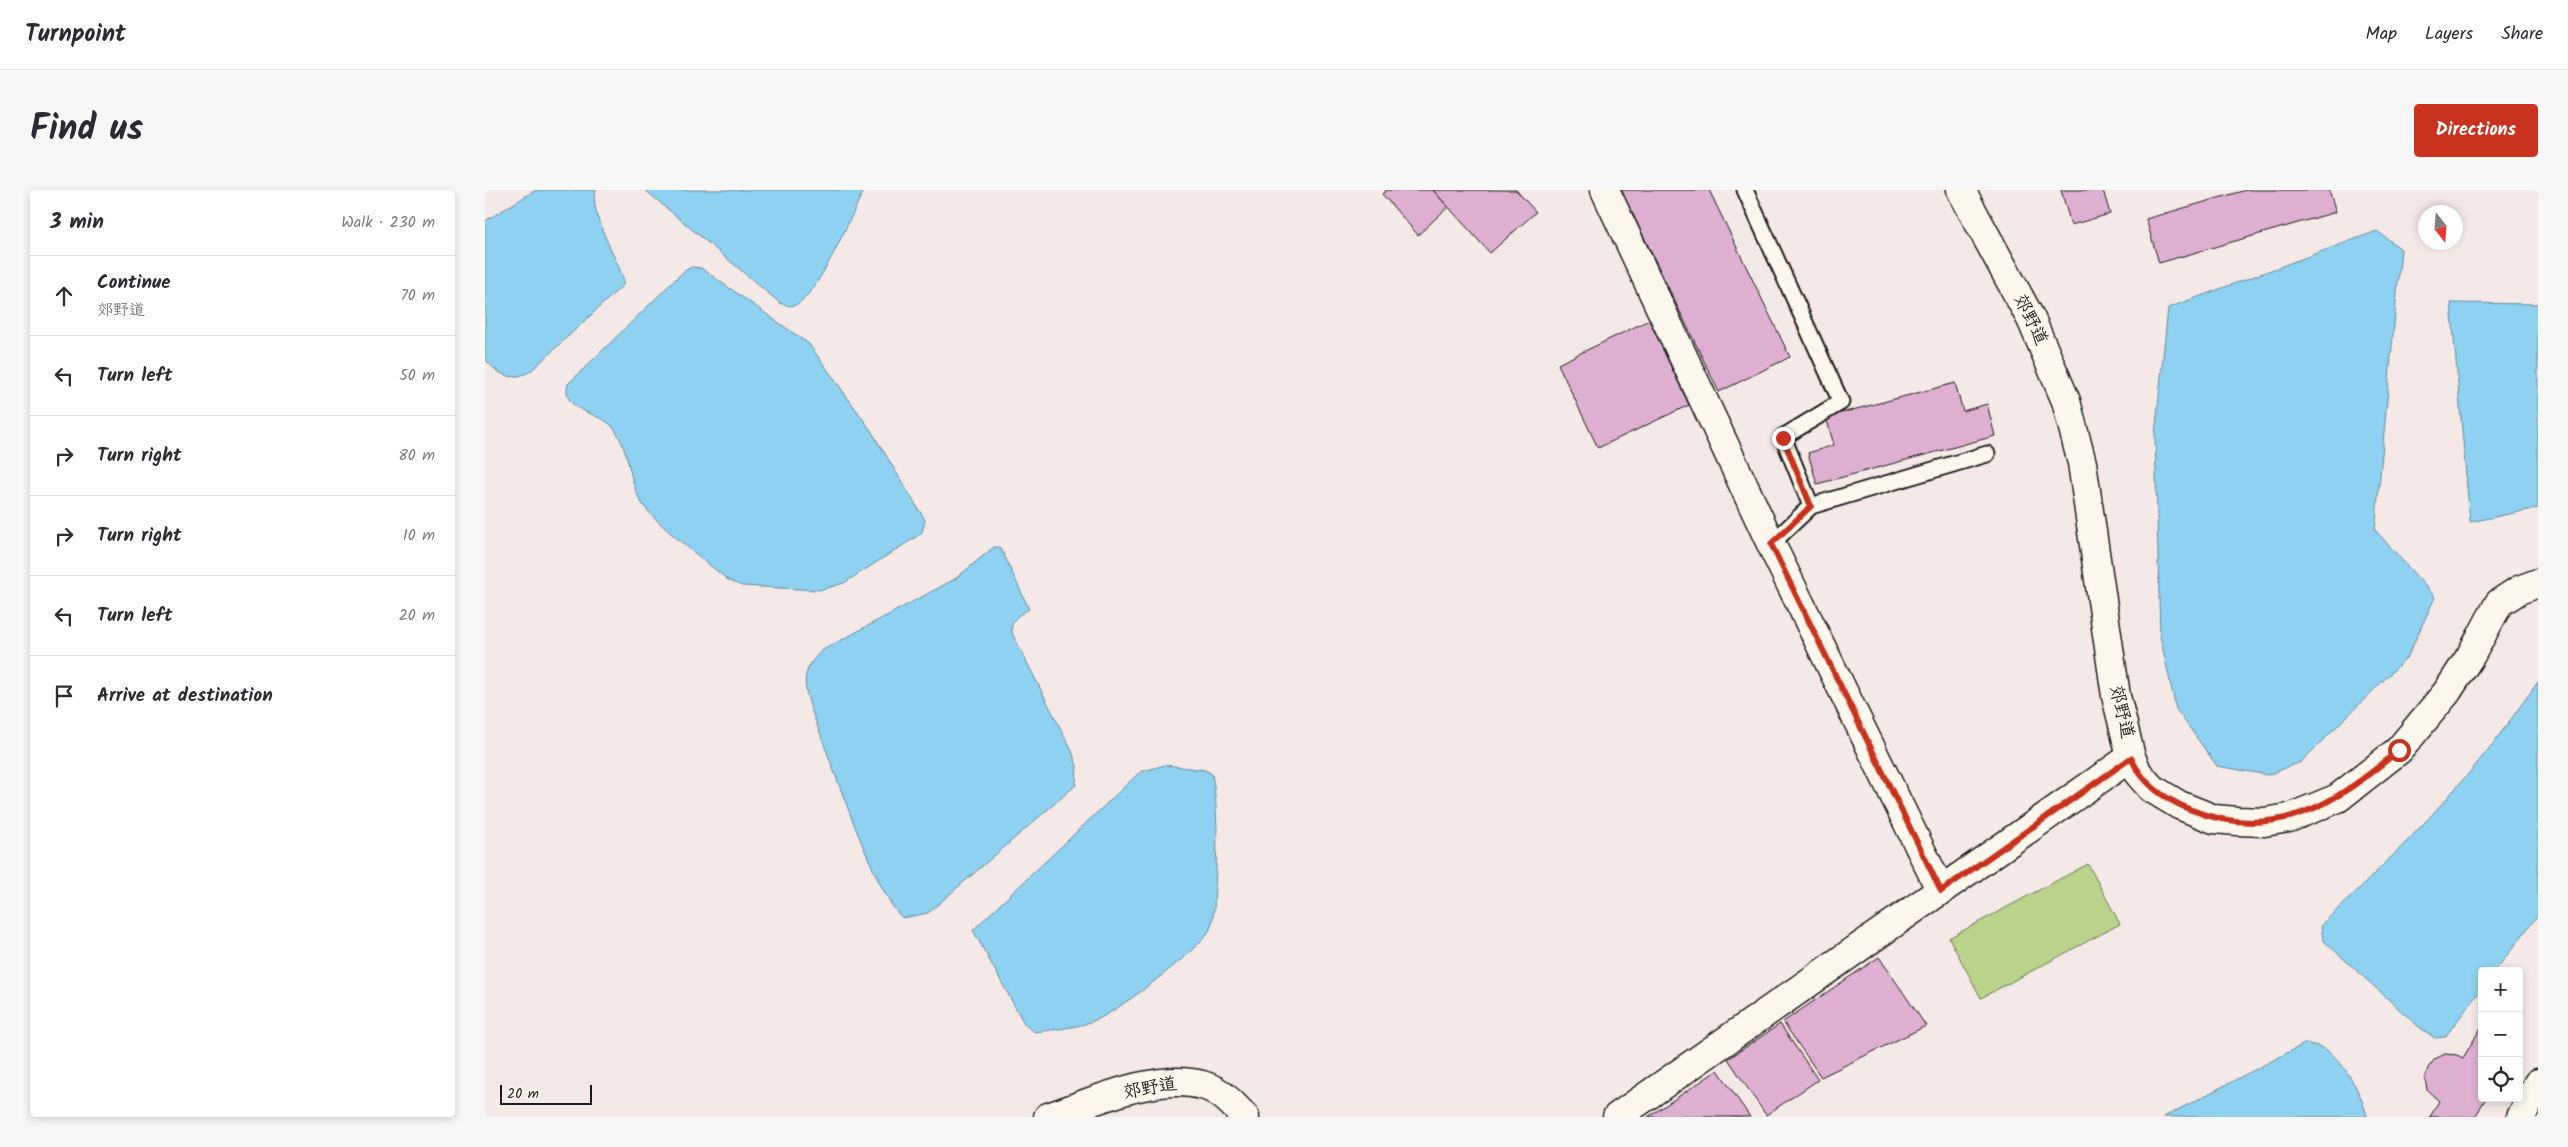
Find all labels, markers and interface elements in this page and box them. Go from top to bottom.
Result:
text: Turnpoint [25,15,126,54]
text: Map [2366,20,2397,49]
text: Layers [2425,20,2473,49]
text: Share [2501,20,2543,49]
text: Find us [30,102,143,158]
button: Directions [2414,104,2538,157]
north arrow [2418,205,2463,250]
text: 3 min [50,206,104,239]
text: Walk · 230 m [341,210,435,235]
text: Continue [97,268,170,298]
icon: ahead [50,282,78,310]
text: 70 m [400,283,435,308]
street label: 郊野道 [2005,289,2055,351]
text: 郊野道 [97,298,145,323]
text: Turn left [97,361,172,391]
icon: left [50,362,78,390]
text: 50 m [399,363,435,388]
route end [1772,427,1795,450]
text: Turn right [97,441,182,471]
icon: right [50,442,78,470]
text: 80 m [398,443,435,468]
text: Turn right [97,521,182,551]
icon: right [50,522,78,550]
text: 10 m [403,523,435,548]
text: Turn left [97,601,172,631]
icon: left [50,602,78,630]
text: 20 m [399,603,435,628]
text: Arrive at destination [97,681,273,711]
icon: arrive [50,682,78,710]
street label: 郊野道 [2101,682,2141,742]
route start [2388,739,2411,762]
map controls [2478,967,2523,1102]
button: + [2478,967,2523,1012]
button: − [2478,1012,2523,1057]
button: locate [2478,1057,2523,1102]
street label: 郊野道 [1121,1070,1179,1108]
scale bar [500,1082,593,1105]
text: 20 m [507,1083,539,1105]

